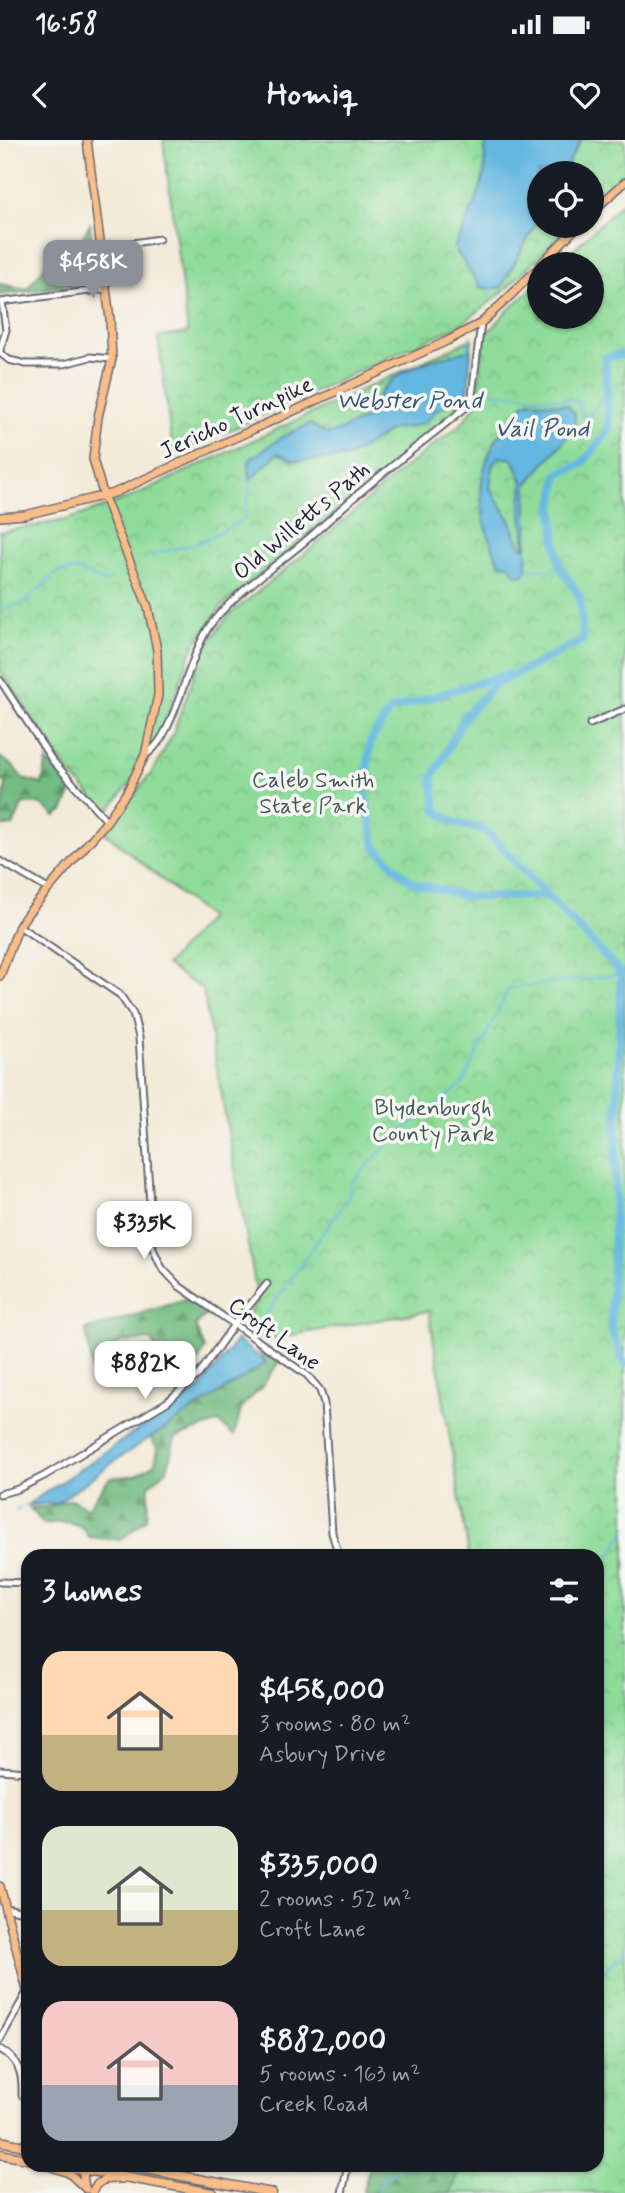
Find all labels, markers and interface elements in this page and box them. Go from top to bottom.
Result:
text: 16:58 [35,8,98,42]
text: Homiq [267,74,358,116]
icon: back [21,76,59,114]
icon: heart [566,76,604,114]
map controls [527,161,604,329]
button: locate [527,161,604,238]
pin: $458K [44,240,142,300]
text: $458K [59,248,127,278]
button: layers [527,252,604,329]
street label: Jericho Turnpike [155,370,318,467]
water label: Webster Pond [336,386,485,417]
water label: Vail Pond [495,414,591,445]
street label: Old Willetts Path [228,455,377,588]
park label: Caleb Smith State Park [252,766,374,822]
park label: Blydenburgh County Park [372,1094,494,1150]
pin: $335K [95,1202,193,1261]
text: $335K [113,1209,175,1239]
street label: Croft Lane [222,1291,326,1378]
pin: $882K [96,1342,194,1401]
text: $882K [110,1349,180,1379]
text: 3 homes [42,1572,142,1611]
icon: filters [545,1572,583,1610]
text: $458,000 [259,1671,385,1710]
icon: home [98,1679,182,1763]
text: 3 rooms · 80 m² [259,1710,411,1740]
text: Asbury Drive [259,1740,386,1770]
text: $335,000 [259,1846,378,1885]
icon: home [98,1854,182,1938]
text: 2 rooms · 52 m² [259,1885,412,1915]
text: Croft Lane [259,1915,366,1945]
text: $882,000 [259,2021,386,2060]
icon: home [98,2029,182,2113]
text: 5 rooms · 163 m² [259,2060,421,2090]
text: Creek Road [259,2090,368,2120]

